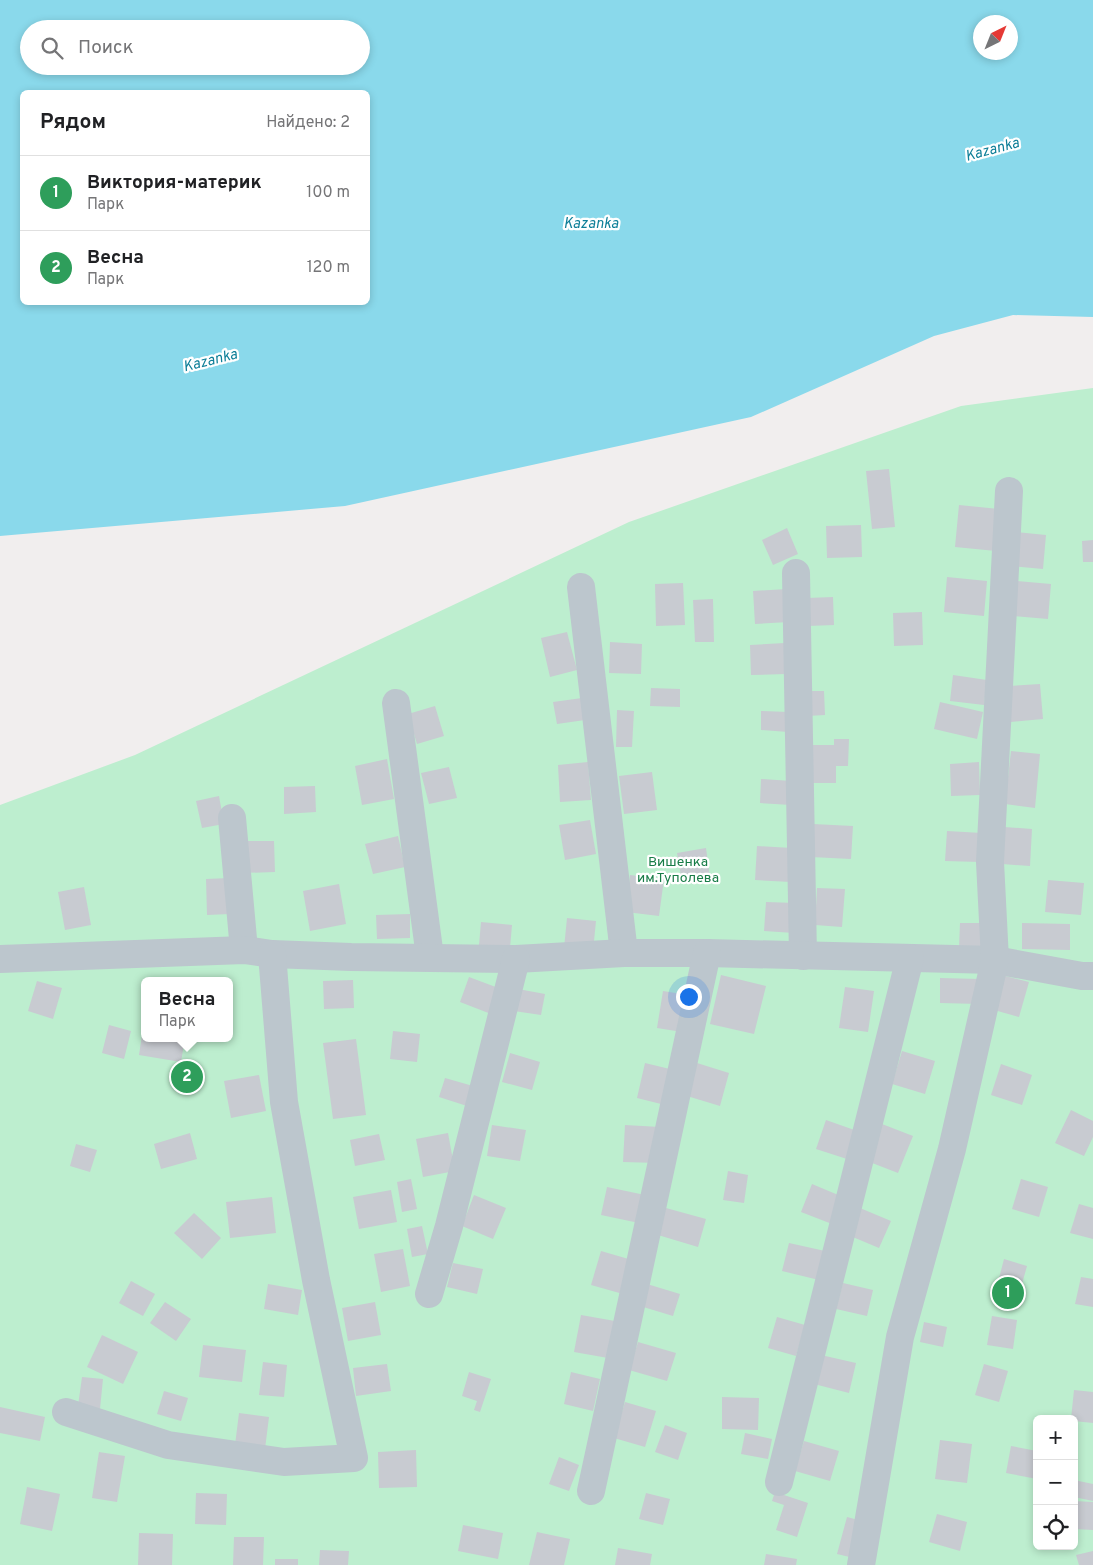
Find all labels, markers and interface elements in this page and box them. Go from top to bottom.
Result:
north arrow [973,15,1018,60]
search box [20,20,370,75]
icon: search [38,34,66,62]
text: Поиск [78,36,134,60]
text: Рядом [40,109,106,136]
text: Найдено: 2 [266,113,350,133]
water label: Kazanka [963,134,1022,167]
text: Виктория-материк [87,171,262,195]
text: 1 [53,183,59,203]
text: 100 m [306,183,350,203]
text: Парк [87,195,124,215]
water label: Kazanka [563,215,619,234]
text: Весна [87,246,144,270]
text: 2 [51,258,61,278]
text: 120 m [307,258,350,278]
text: Парк [87,270,124,290]
water label: Kazanka [181,346,240,377]
park label: Вишенка им.Туполева [637,854,719,887]
popup [141,977,233,1042]
your location [676,984,702,1010]
text: Весна [159,988,215,1012]
text: Парк [159,1012,196,1032]
pin: 2 [171,1058,203,1096]
pin: 1 [992,1274,1024,1312]
map controls [1033,1415,1078,1550]
button: + [1033,1415,1078,1460]
button: − [1033,1460,1078,1505]
button: locate [1033,1505,1078,1550]

